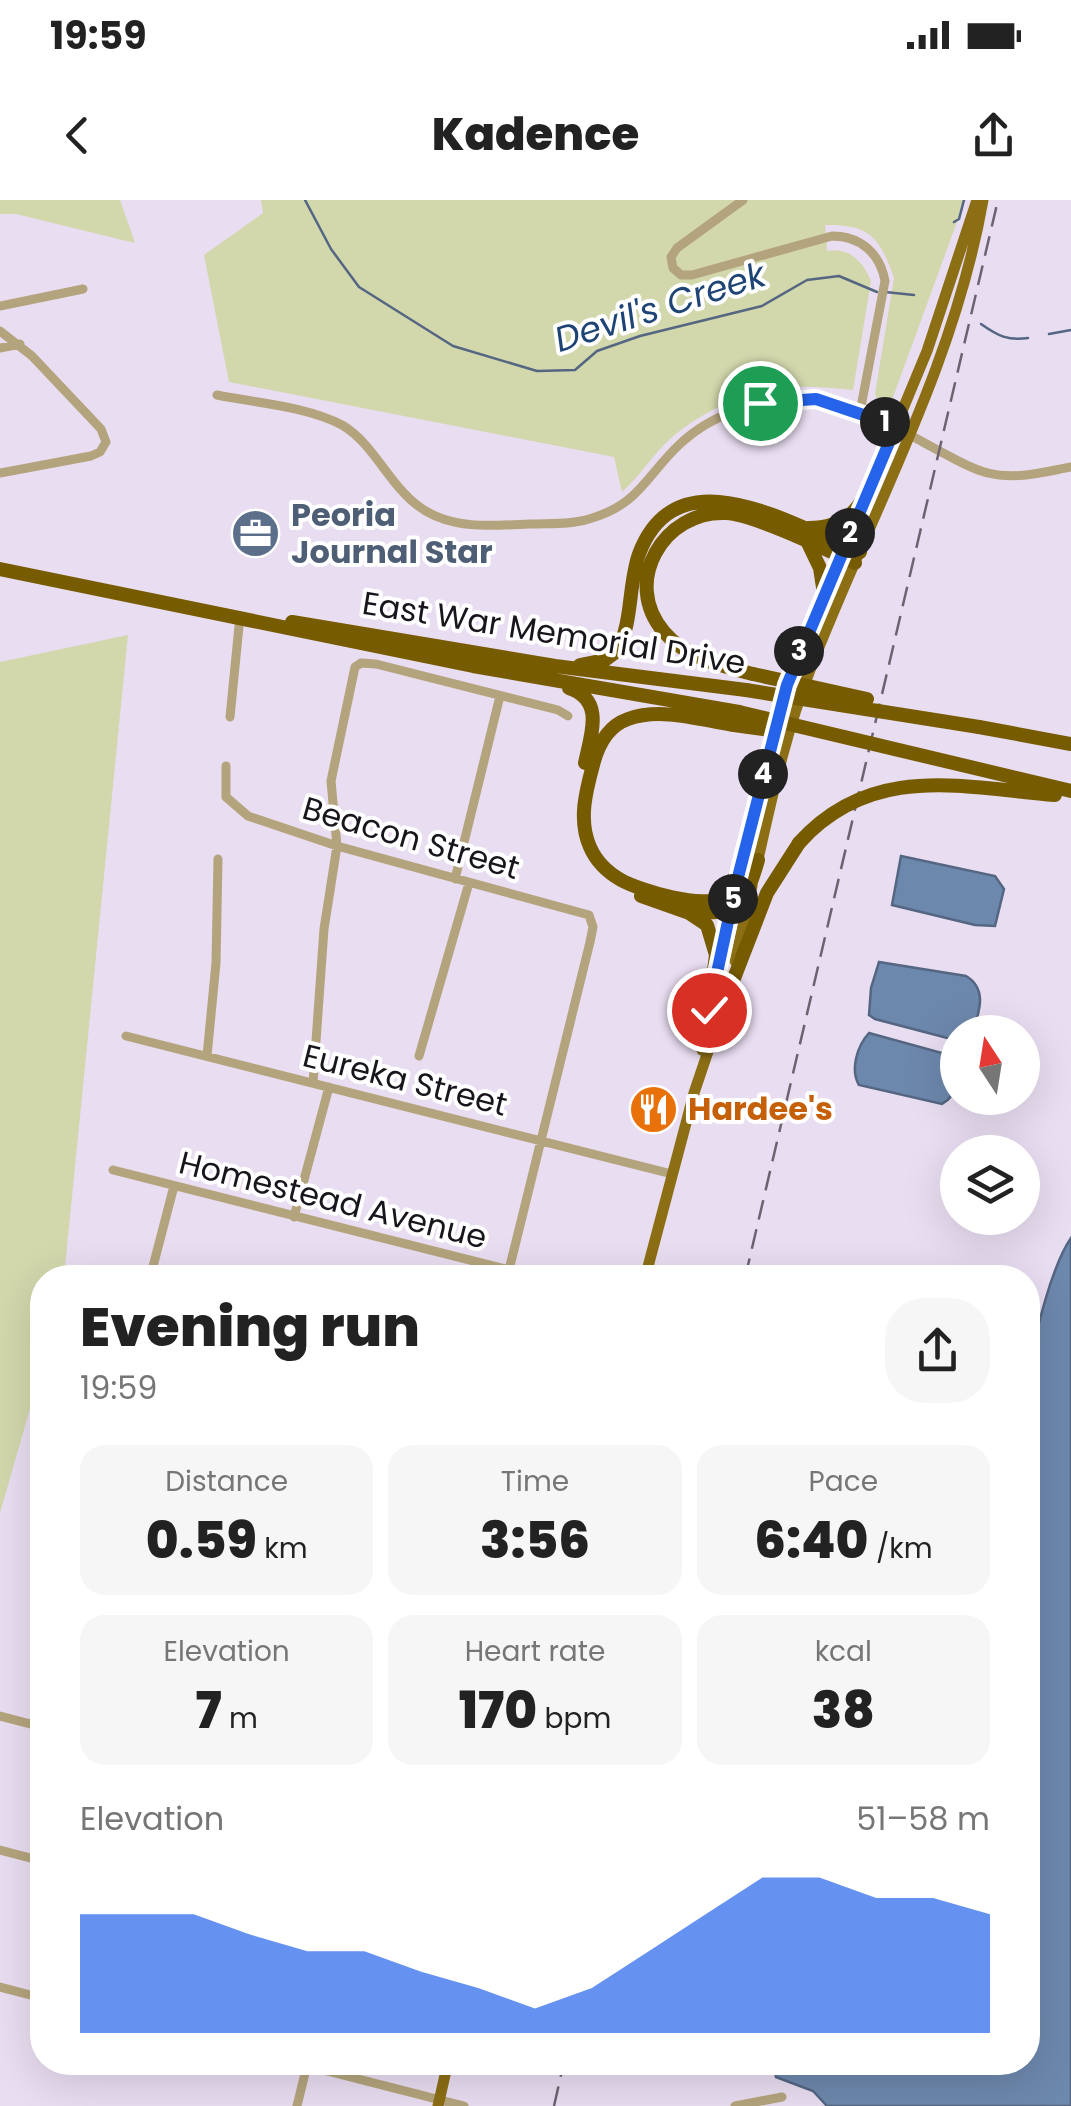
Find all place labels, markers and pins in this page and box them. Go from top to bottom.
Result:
pin [718,361,803,446]
pin: 1 [860,397,910,447]
place label: Peoria Journal Star [291,492,493,574]
office icon: Peoria Journal Star [230,507,282,559]
pin: 2 [825,508,875,558]
pin: 3 [774,626,824,676]
pin: 4 [738,749,788,799]
pin: 5 [708,874,758,924]
pin [667,968,752,1053]
restaurant icon: Hardee's [627,1083,679,1135]
place label: Hardee's [688,1086,833,1131]

